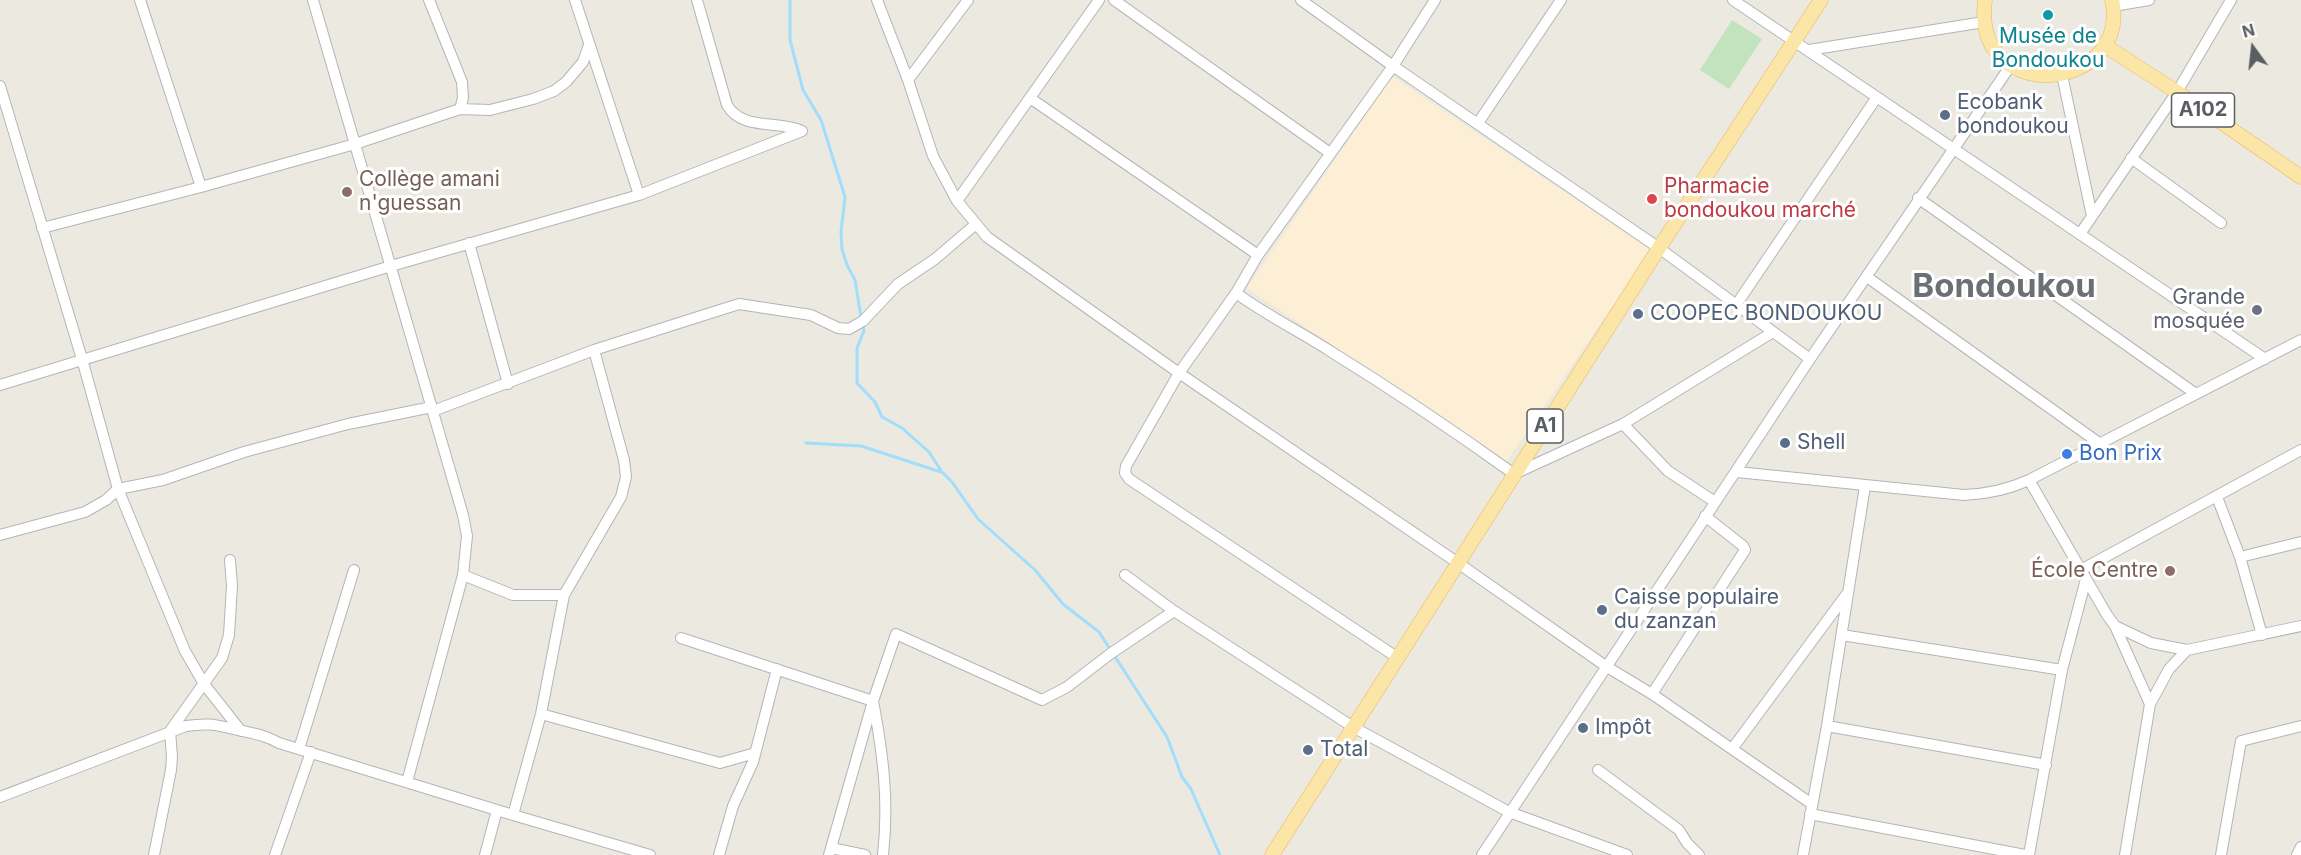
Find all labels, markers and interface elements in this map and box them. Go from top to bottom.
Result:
marker: Musée de Bondoukou [2041,8,2055,22]
north arrow [2223,18,2283,78]
text: N [2240,19,2257,42]
place label: Musée de Bondoukou [1992,24,2104,74]
place label: Ecobank bondoukou [1957,90,2069,140]
road number: A102 [2172,93,2234,127]
marker: Ecobank bondoukou [1938,108,1952,122]
place label: Collège amani n'guessan [359,167,500,217]
place label: Pharmacie bondoukou marché [1664,174,1856,224]
marker: Collège amani n'guessan [340,185,354,199]
marker: Pharmacie bondoukou marché [1645,192,1659,206]
district label: Bondoukou [1912,267,2096,307]
place label: Grande mosquée [2153,285,2245,335]
place label: COOPEC BONDOUKOU [1650,301,1882,327]
marker: Grande mosquée [2250,303,2264,317]
marker: COOPEC BONDOUKOU [1631,307,1645,321]
road number: A1 [1527,409,1563,443]
place label: Shell [1797,430,1845,456]
marker: Shell [1778,436,1792,450]
place label: Bon Prix [2079,441,2162,467]
marker: Bon Prix [2060,447,2074,461]
place label: École Centre [2031,558,2158,584]
marker: École Centre [2163,564,2177,578]
place label: Caisse populaire du zanzan [1614,585,1779,635]
marker: Caisse populaire du zanzan [1595,603,1609,617]
place label: Impôt [1595,715,1651,741]
marker: Impôt [1576,721,1590,735]
place label: Total [1320,737,1368,763]
marker: Total [1301,743,1315,757]

